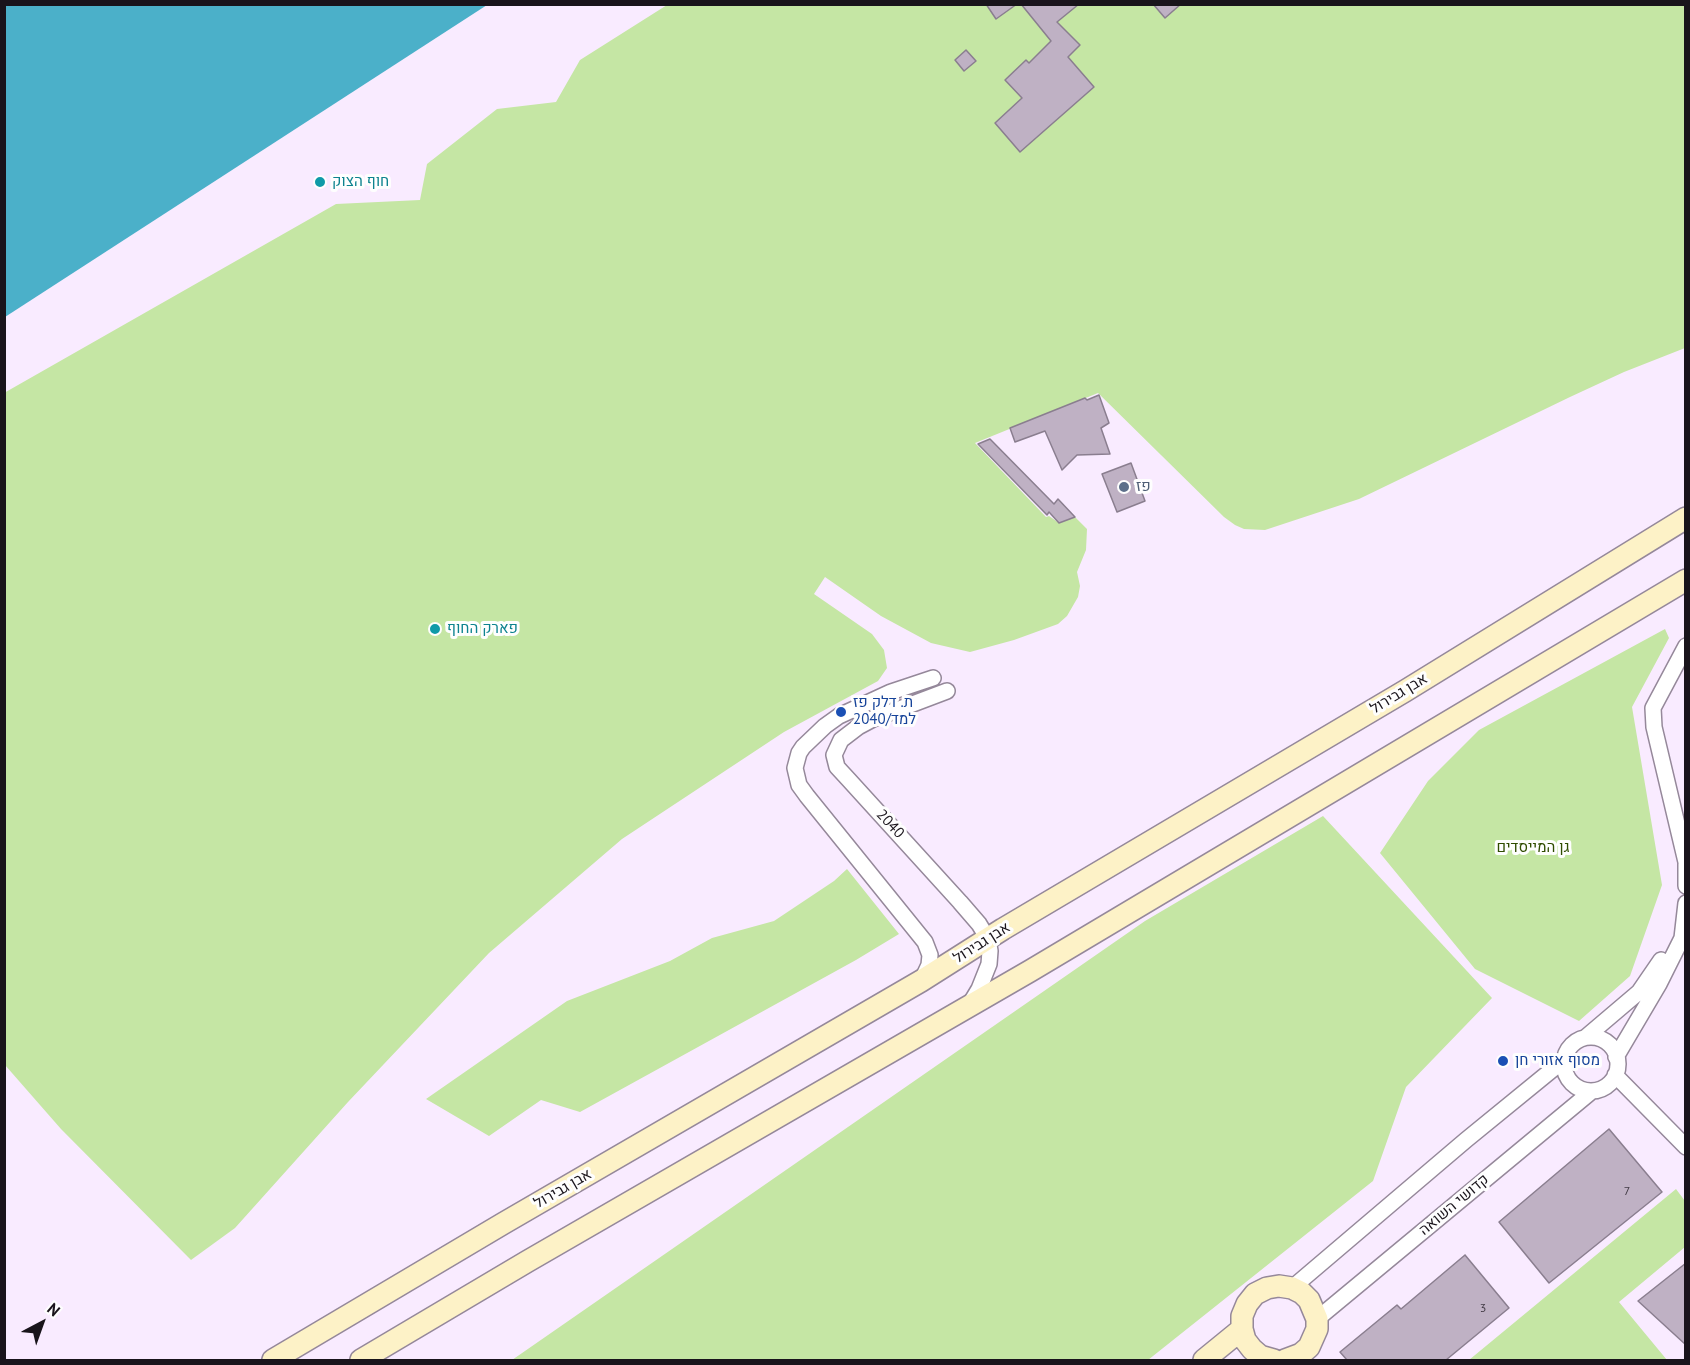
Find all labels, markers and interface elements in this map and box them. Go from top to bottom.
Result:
place label: חוף הצוק [332,173,389,191]
marker: חוף הצוק [313,175,327,189]
place label: פז [1136,478,1151,496]
marker: פז [1117,480,1131,494]
place label: פארק החוף [447,620,518,638]
marker: פארק החוף [428,622,442,636]
street label: אבן גבירול [1367,670,1431,718]
place label: ת. דלק פז למד/2040 [853,694,916,729]
marker: ת. דלק פז למד/2040 [834,705,848,719]
street label: 2040 [872,806,908,842]
park label: גן המייסדים [1497,839,1569,857]
street label: אבן גבירול [950,919,1014,967]
place label: מסוף אזורי חן [1515,1052,1600,1070]
marker: מסוף אזורי חן [1496,1054,1510,1068]
street label: אבן גבירול [531,1165,595,1213]
street label: קדושי השואה [1415,1171,1493,1239]
house number: 7 [1624,1185,1630,1199]
north arrow [12,1293,72,1353]
text: N [43,1298,64,1320]
house number: 3 [1480,1302,1486,1316]

